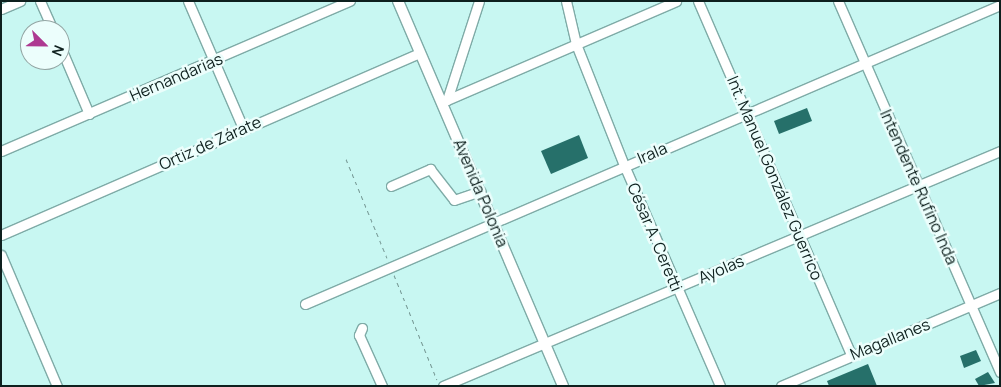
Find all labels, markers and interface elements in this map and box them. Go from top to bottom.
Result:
north arrow [20,20,70,70]
text: N [48,42,69,59]
street label: Hernandarias [127,49,225,105]
street label: Int. Manuel González Guerrico [723,73,827,283]
street label: Intendente Rufino Inda [876,107,962,267]
street label: Ortiz de Zárate [156,112,264,174]
street label: Avenida Polonia [450,136,512,250]
street label: Irala [634,138,670,168]
street label: César A. Ceretti [624,180,686,294]
street label: Ayolas [695,251,747,287]
street label: Magallanes [847,314,933,364]

